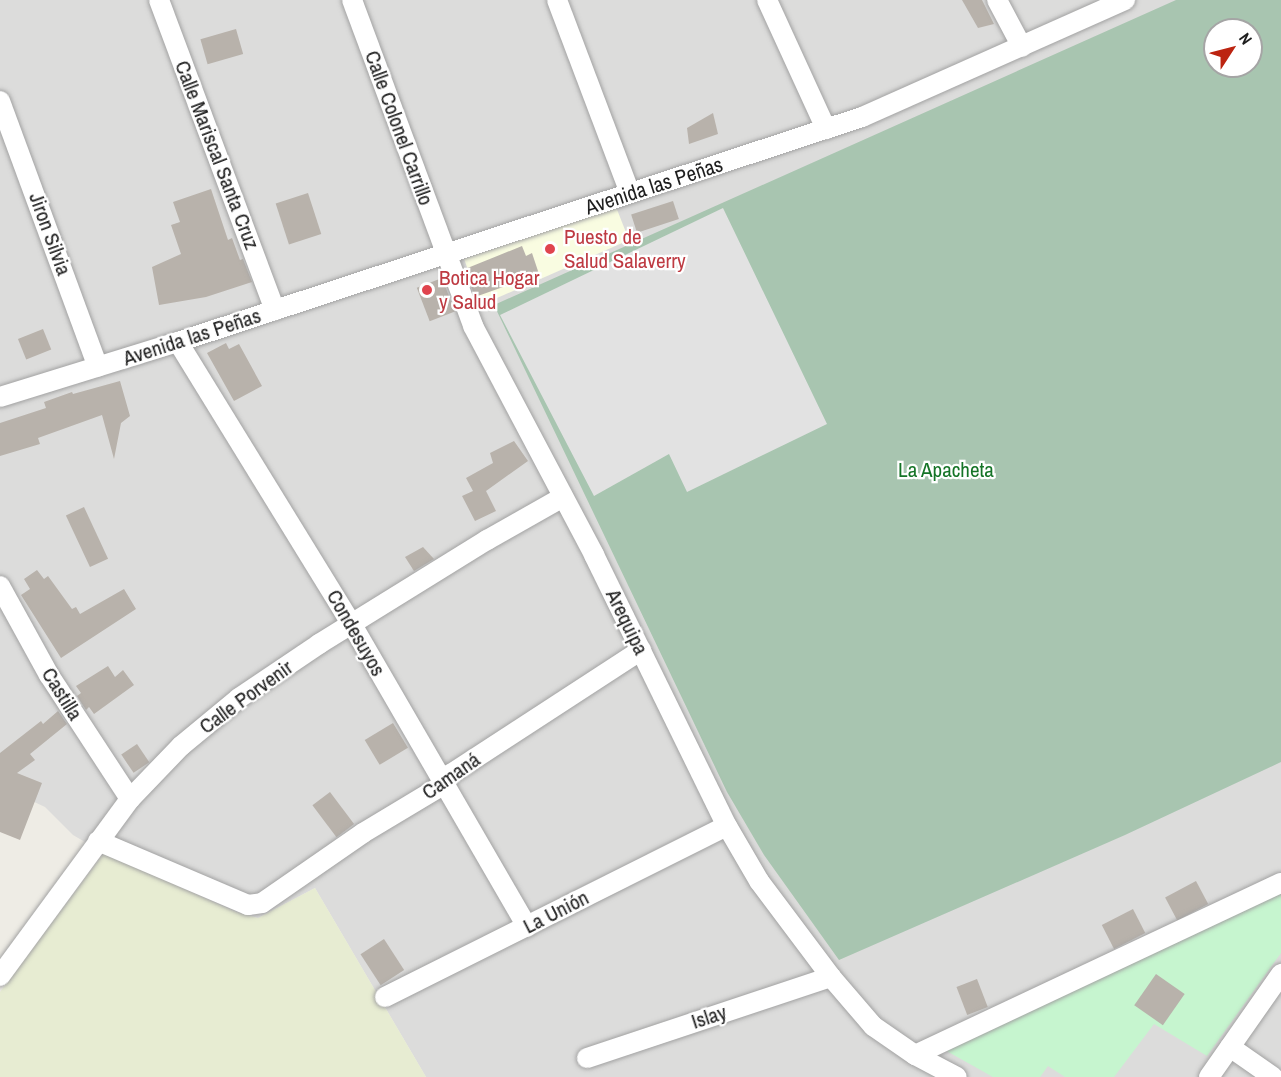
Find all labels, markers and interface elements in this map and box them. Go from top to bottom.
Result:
north arrow [1203,18,1263,78]
text: N [1234,28,1258,49]
street label: Calle Colonel Carrillo [359,47,439,209]
street label: Calle Mariscal Santa Cruz [169,57,265,253]
street label: Avenida las Peñas [582,152,726,220]
street label: Jiron Silvia [23,189,77,279]
place label: Puesto de Salud Salaverry [564,224,686,274]
marker: Puesto de Salud Salaverry [541,240,559,258]
place label: Botica Hogar y Salud [439,265,540,315]
marker: Botica Hogar y Salud [420,283,434,297]
street label: Avenida las Peñas [120,303,264,371]
park label: La Apacheta [898,457,994,483]
street label: Condesuyos [321,585,391,681]
street label: Arequipa [600,585,654,659]
street label: Calle Porvenir [194,655,298,739]
street label: Castilla [36,663,88,725]
street label: Camaná [417,747,485,805]
street label: La Unión [519,885,593,939]
street label: Islay [688,1000,730,1034]

